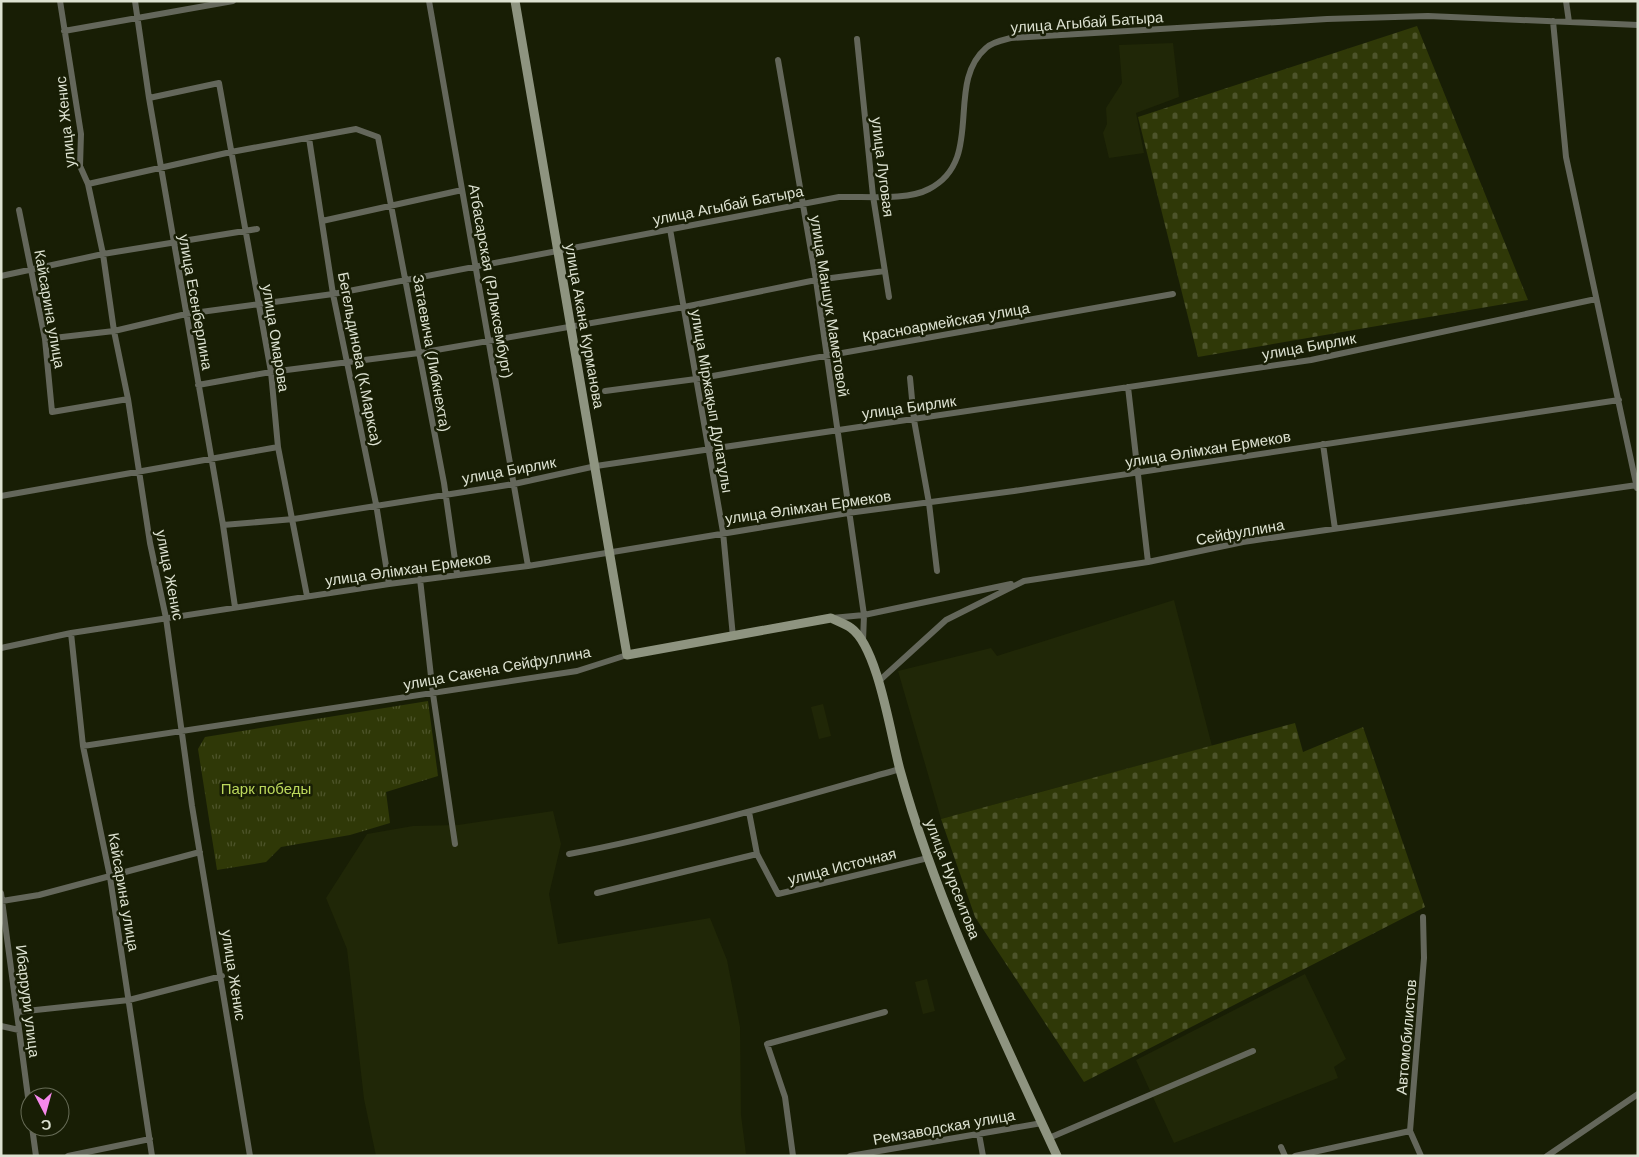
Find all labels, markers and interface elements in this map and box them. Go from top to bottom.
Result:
street label: улица Агыбай Батыра [1010,8,1165,36]
street label: улица Женис [52,75,78,168]
street label: улица Луговая [868,116,898,218]
street label: улица Агыбай Батыра [651,182,805,228]
street label: Атбасарская (Р.Люксембург) [466,183,516,379]
street label: улица Маншук Маметовой [807,214,853,398]
street label: улица Есенберлина [176,233,216,372]
street label: улица Акана Курманова [562,242,608,410]
street label: Кайсарина улица [31,248,69,370]
street label: Бегельдинова (К.Маркса) [335,271,385,447]
street label: Затаевича (Либкнехта) [410,273,454,433]
street label: улица Омарова [259,283,293,394]
street label: Красноармейская улица [861,299,1032,345]
street label: улица Міржақып Дулатұлы [687,308,737,494]
street label: улица Бирлик [1261,329,1358,363]
street label: улица Бирлик [861,392,958,422]
street label: улица Әлімхан Ермеков [1124,428,1292,470]
street label: улица Бирлик [461,453,558,487]
street label: улица Әлімхан Ермеков [724,487,892,527]
street label: Сейфуллина [1194,516,1286,548]
street label: улица Женис [153,528,187,622]
street label: улица Әлімхан Ермеков [324,549,492,589]
street label: улица Сакена Сейфуллина [402,643,593,693]
park label: Парк победы [221,780,311,797]
street label: улица Нурсеитова [922,817,984,942]
street label: Кайсарина улица [105,831,143,953]
street label: улица Источная [786,844,898,888]
street label: улица Женис [218,928,250,1022]
street label: Ибаррури улица [13,944,43,1059]
street label: Автомобилистов [1392,978,1420,1096]
north arrow [20,1087,70,1137]
street label: Ремзаводская улица [872,1106,1017,1148]
text: С [40,1116,52,1133]

